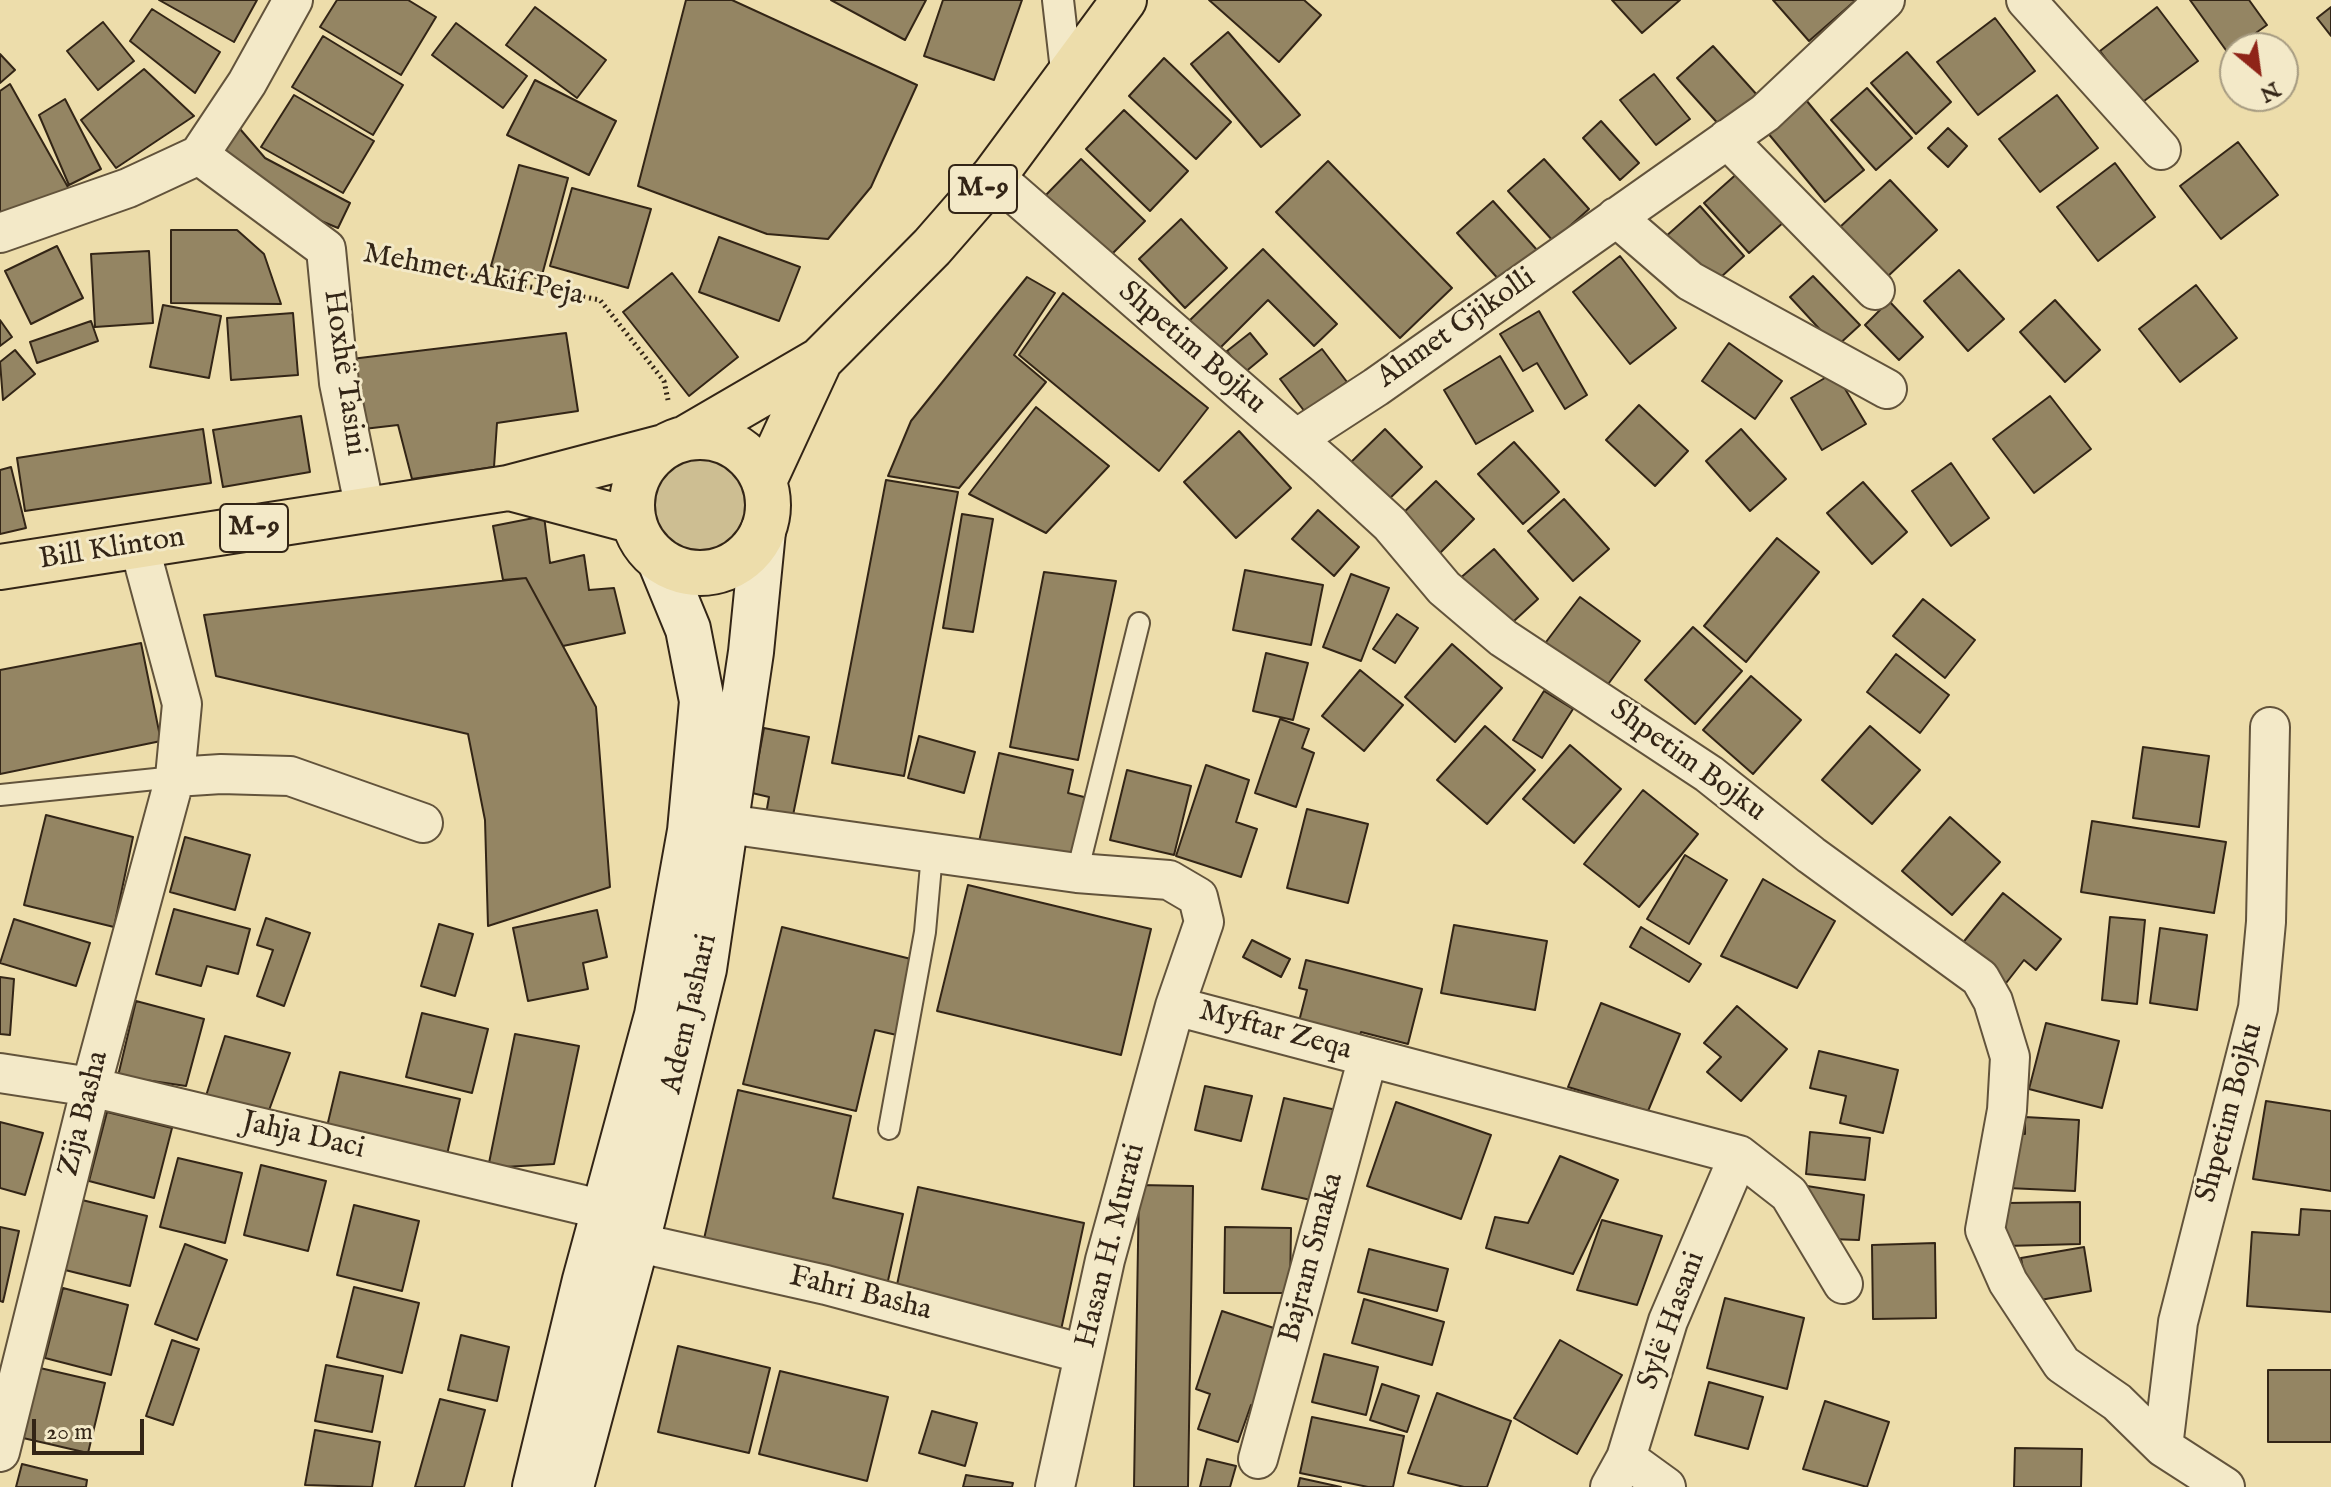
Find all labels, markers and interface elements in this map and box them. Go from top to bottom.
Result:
north arrow [2219,32,2299,112]
text: N [2255,74,2285,108]
road number: M-9 [949,165,1017,213]
street label: Mehmet Akif Peja [360,237,586,315]
street label: Ahmet Gjikolli [1371,261,1543,397]
street label: Shpetim Bojku [1110,275,1272,423]
street label: Hoxhë Tasini [314,288,372,458]
road number: M-9 [220,504,288,552]
street label: Bill Klinton [37,521,187,579]
street label: Shpetim Bojku [1602,693,1772,831]
street label: Adem Jashari [655,931,727,1097]
street label: Myftar Zeqa [1195,994,1355,1070]
street label: Shpetim Bojku [2190,1019,2272,1207]
street label: Zija Basha [52,1048,118,1180]
street label: Jahja Daci [238,1105,368,1169]
street label: Hasan H. Murati [1069,1140,1155,1352]
street label: Bajram Smaka [1273,1169,1353,1347]
street label: Sylë Hasani [1631,1247,1715,1395]
street label: Fahri Basha [785,1260,935,1330]
scale bar [36,1403,148,1453]
text: 20 m [46,1417,93,1448]

